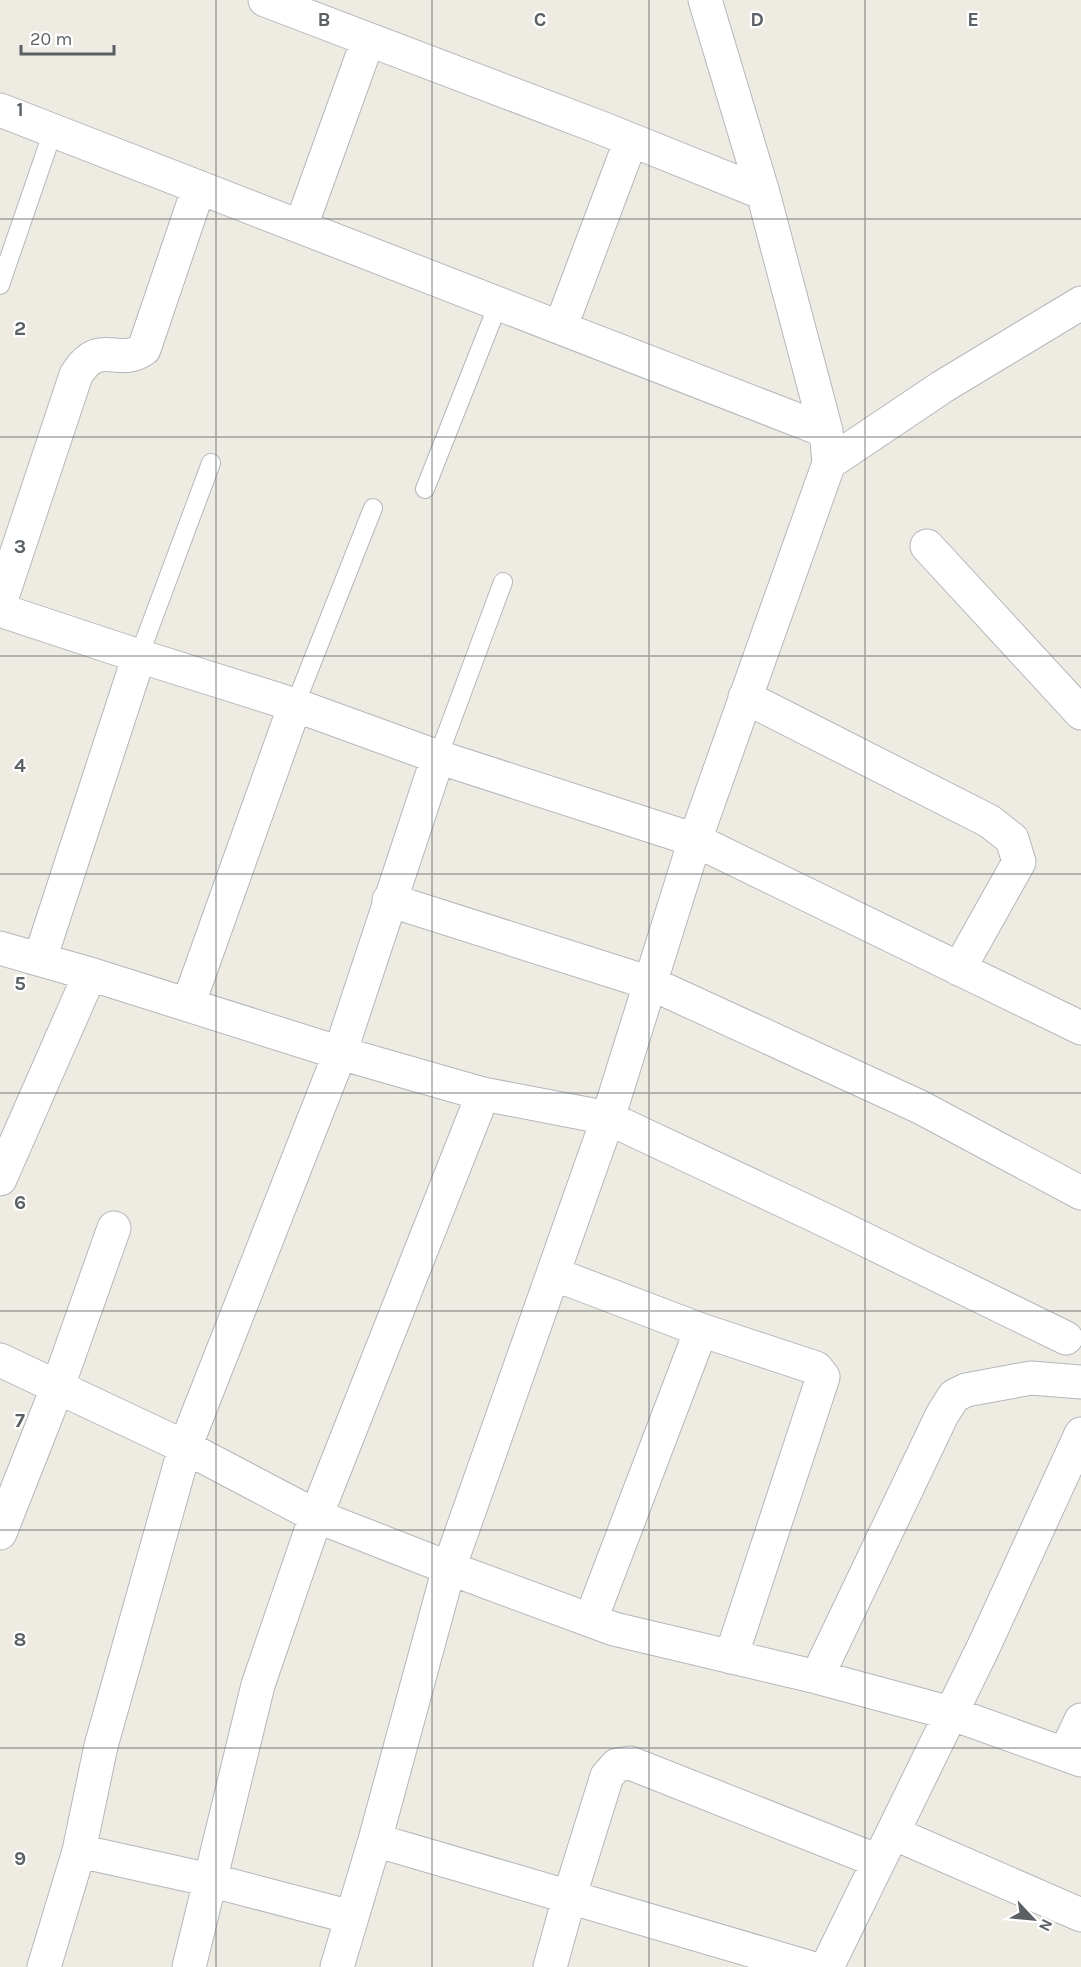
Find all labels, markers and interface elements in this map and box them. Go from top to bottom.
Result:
text: B [318,8,330,31]
text: C [534,8,546,31]
text: D [750,8,764,31]
text: E [967,8,979,31]
scale bar [21,18,114,56]
text: 20 m [30,28,72,50]
text: 1 [16,98,24,121]
text: 2 [14,317,26,340]
text: 3 [14,535,26,558]
text: 4 [14,754,26,777]
text: 5 [14,972,26,995]
text: 6 [14,1191,26,1214]
text: 7 [15,1409,25,1432]
text: 8 [14,1628,26,1651]
text: 9 [14,1847,26,1870]
north arrow [1003,1889,1063,1949]
text: N [1035,1916,1057,1935]

